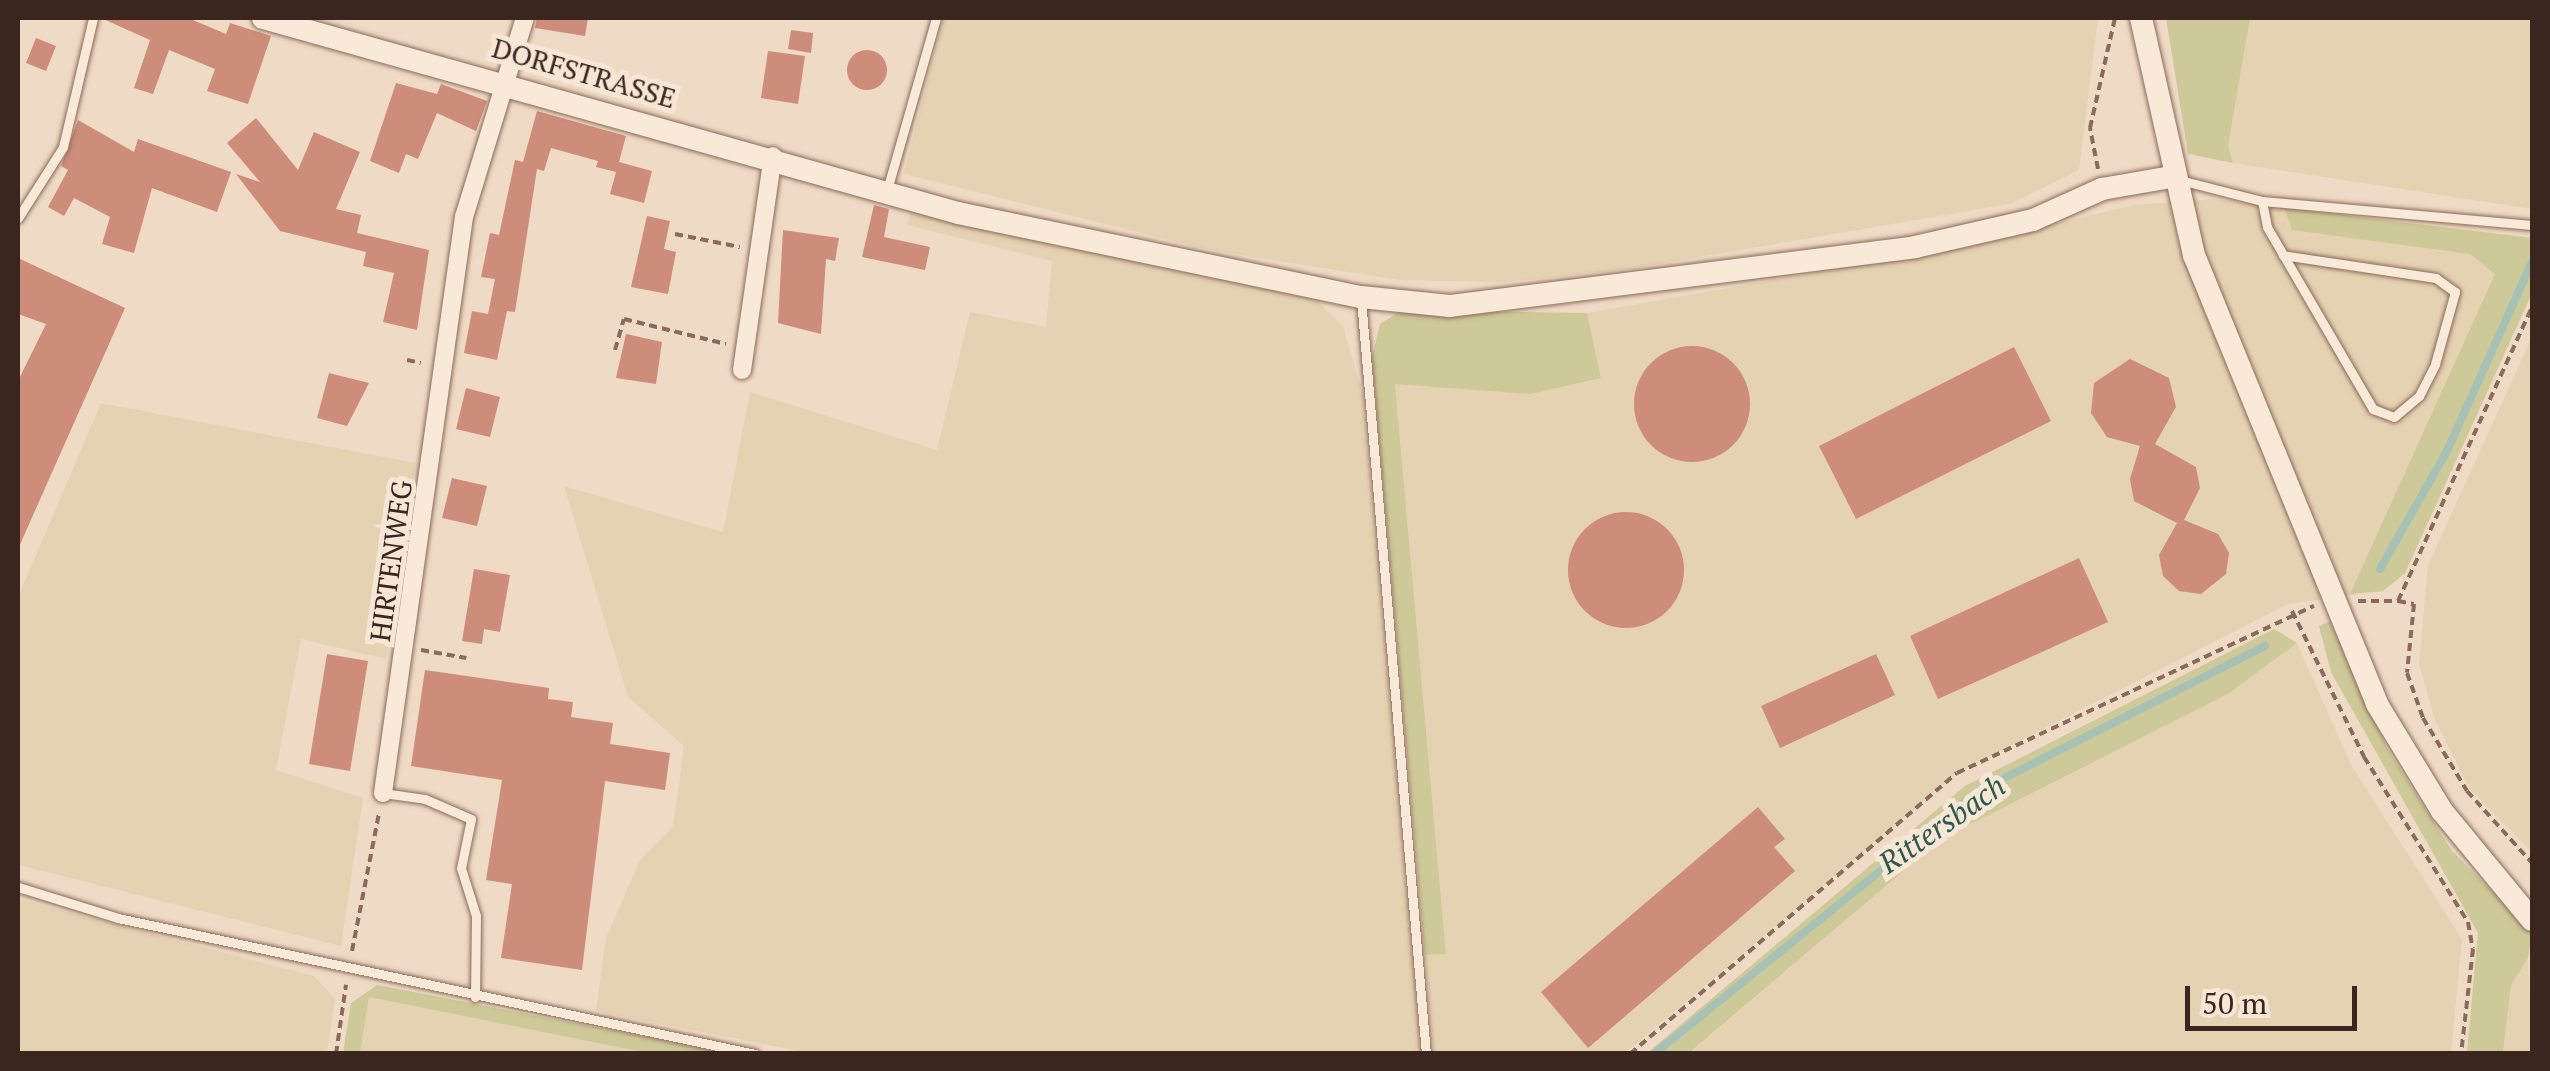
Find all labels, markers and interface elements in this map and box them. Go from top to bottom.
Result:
street label: DORFSTRASSE [488,31,680,115]
street label: HIRTENWEG [363,478,419,644]
water label: Rittersbach [1872,767,2012,881]
scale bar [2190,966,2362,1028]
text: 50 m [2202,983,2267,1023]

